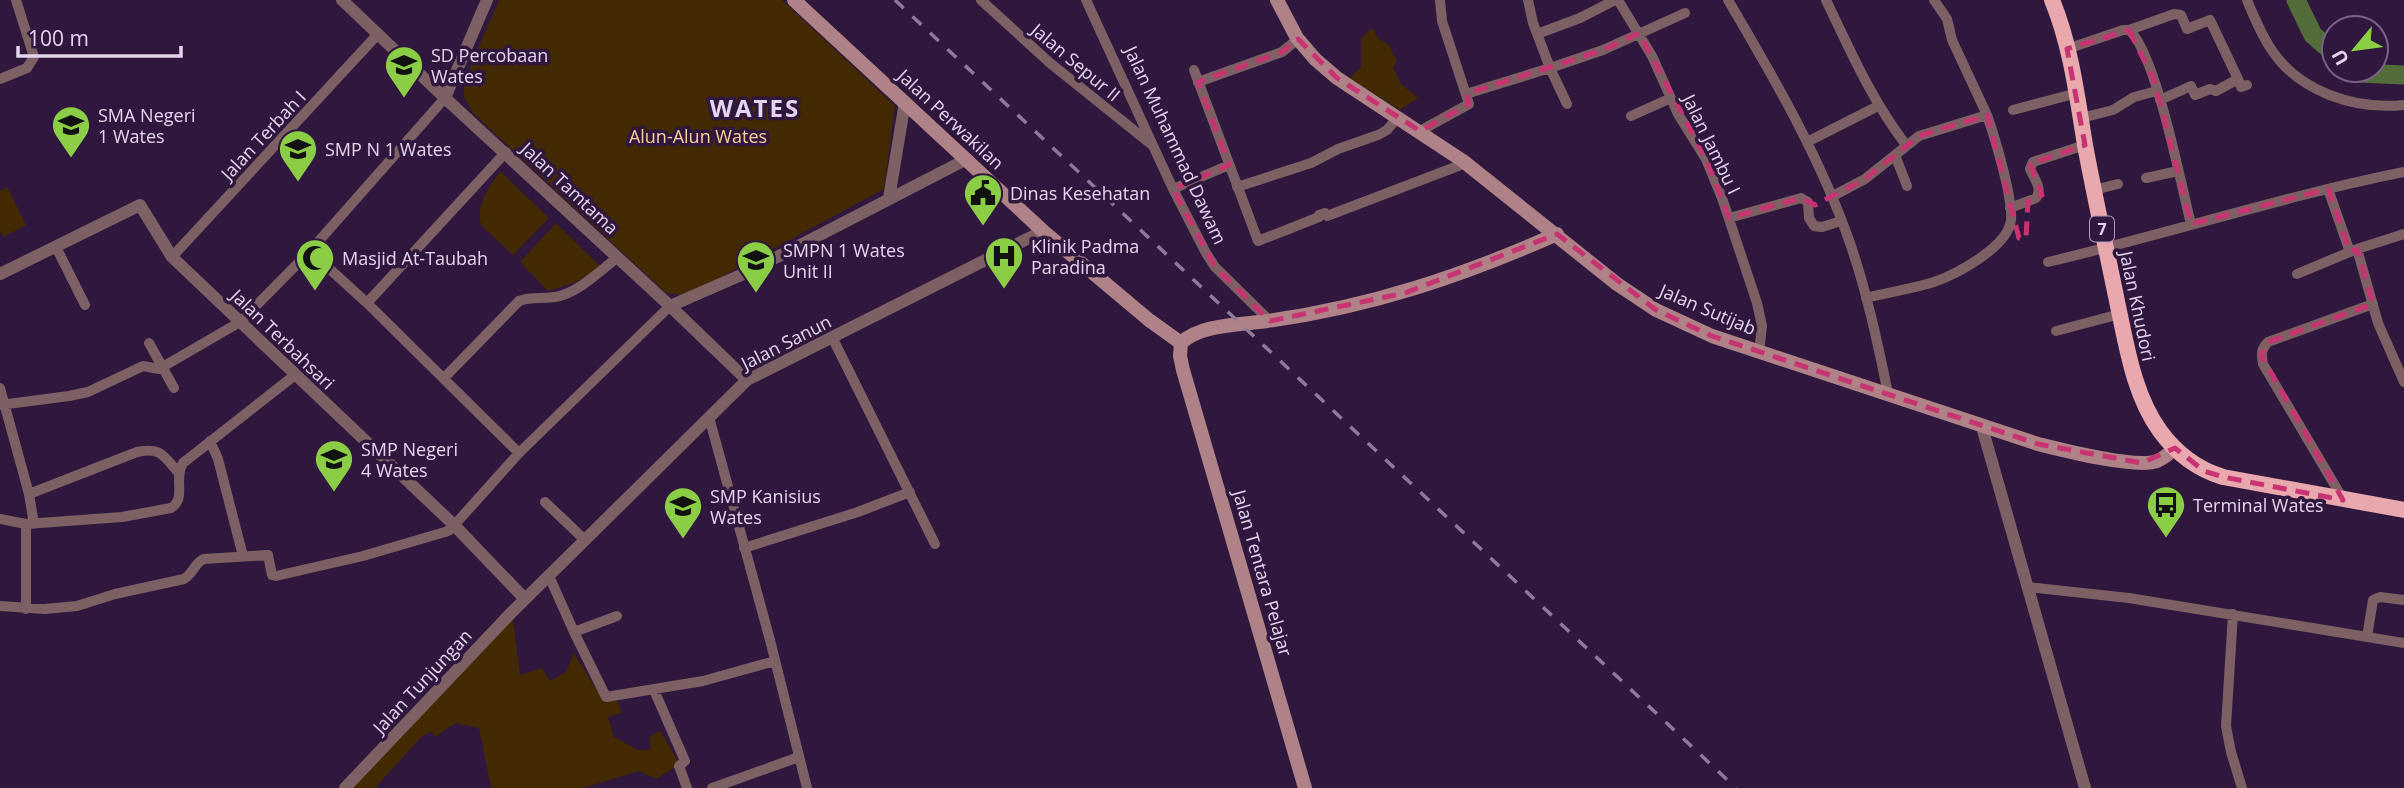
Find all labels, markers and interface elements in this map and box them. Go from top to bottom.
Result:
scale bar [18,14,180,58]
north arrow [2320,14,2390,84]
street label: Jalan Sepur II [1025,16,1126,106]
text: 100 m [28,24,89,52]
street label: Jalan Muhammad Dawam [1119,40,1233,248]
place label: SD Percobaan Wates [431,43,548,88]
school or university icon: SD Percobaan Wates [383,44,425,99]
text: U [2325,45,2355,70]
street label: Jalan Perwakilan [891,62,1009,174]
street label: Jalan Terbah I [214,85,311,186]
street label: Jalan Jambu I [1677,88,1747,198]
district label: WATES [710,91,800,124]
place label: SMA Negeri 1 Wates [98,103,196,148]
school or university icon: SMA Negeri 1 Wates [50,104,92,159]
park label: Alun-Alun Wates [629,124,767,148]
school or university icon: SMP N 1 Wates [277,128,319,183]
street label: Jalan Tamtama [515,135,624,239]
place label: SMP N 1 Wates [325,137,451,161]
public building icon: Dinas Kesehatan [962,172,1004,227]
place label: Dinas Kesehatan [1010,181,1150,205]
road number: 7 [2090,216,2114,242]
place label: Klinik Padma Paradina [1031,234,1139,279]
hospital icon: Klinik Padma Paradina [983,235,1025,290]
mosque icon: Masjid At-Taubah [294,237,336,292]
place label: SMPN 1 Wates Unit II [783,238,905,283]
school or university icon: SMPN 1 Wates Unit II [735,239,777,294]
place label: Masjid At-Taubah [342,246,488,270]
street label: Jalan Khudori [2114,247,2161,363]
street label: Jalan Sutijab [1654,277,1760,340]
street label: Jalan Terbahsari [225,282,340,395]
street label: Jalan Sanun [735,309,835,376]
place label: SMP Negeri 4 Wates [361,437,458,482]
school or university icon: SMP Negeri 4 Wates [313,438,355,493]
place label: SMP Kanisius Wates [710,484,821,529]
bus stop icon: Terminal Wates [2145,484,2187,539]
school or university icon: SMP Kanisius Wates [662,485,704,540]
street label: Jalan Tentara Pelajar [1227,485,1298,660]
place label: Terminal Wates [2193,493,2324,517]
street label: Jalan Tunjungan [366,624,477,740]

